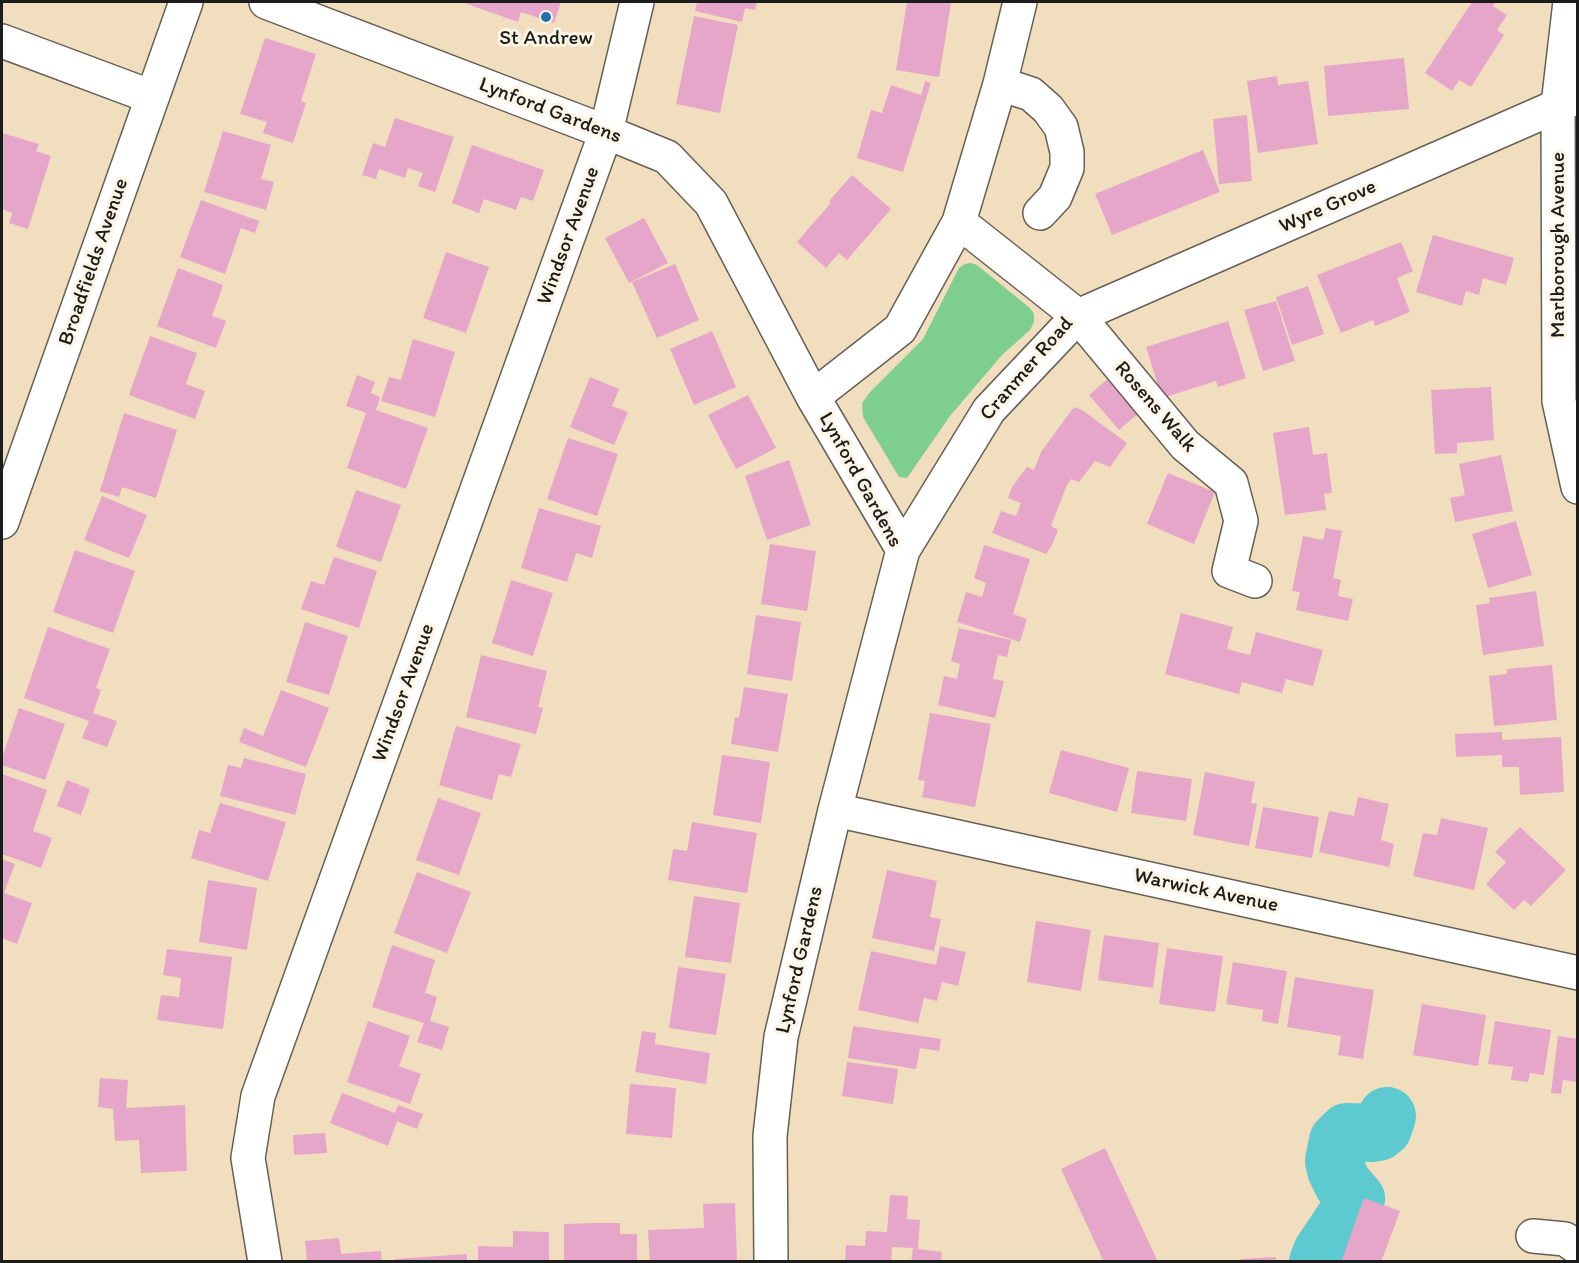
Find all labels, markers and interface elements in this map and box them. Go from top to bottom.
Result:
marker: St Andrew [539,10,553,24]
place label: St Andrew [499,26,593,52]
street label: Lynford Gardens [475,72,625,150]
street label: Marlborough Avenue [1546,152,1572,338]
street label: Windsor Avenue [532,163,606,309]
street label: Wyre Grove [1276,174,1380,240]
street label: Broadfields Avenue [54,175,134,349]
street label: Cranmer Road [975,312,1079,426]
street label: Rosens Walk [1108,356,1202,458]
street label: Lynford Gardens [812,408,908,552]
street label: Windsor Avenue [367,620,441,766]
street label: Warwick Avenue [1131,863,1281,919]
street label: Lynford Gardens [771,884,829,1036]

